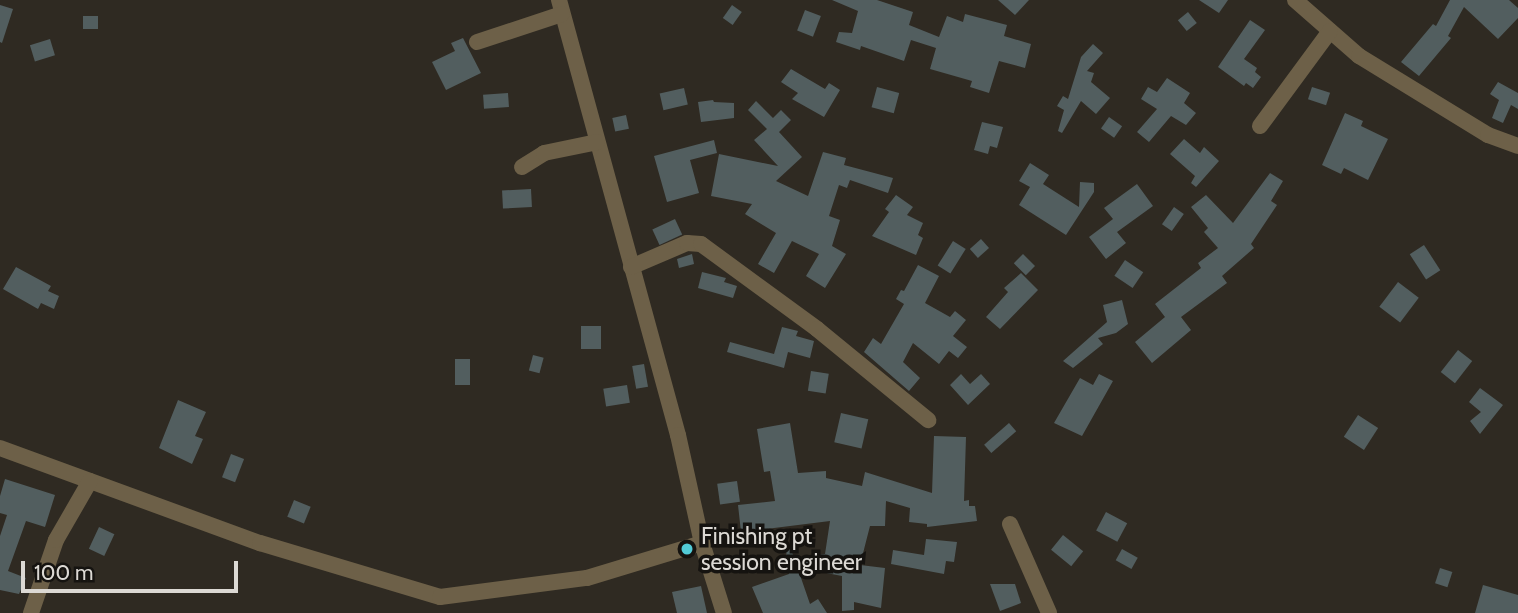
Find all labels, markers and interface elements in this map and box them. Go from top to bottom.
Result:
place label: Finishing pt session engineer [701,522,862,576]
marker: Finishing pt session engineer [679,541,695,557]
scale bar [24,546,242,590]
text: 100 m [34,560,93,585]

